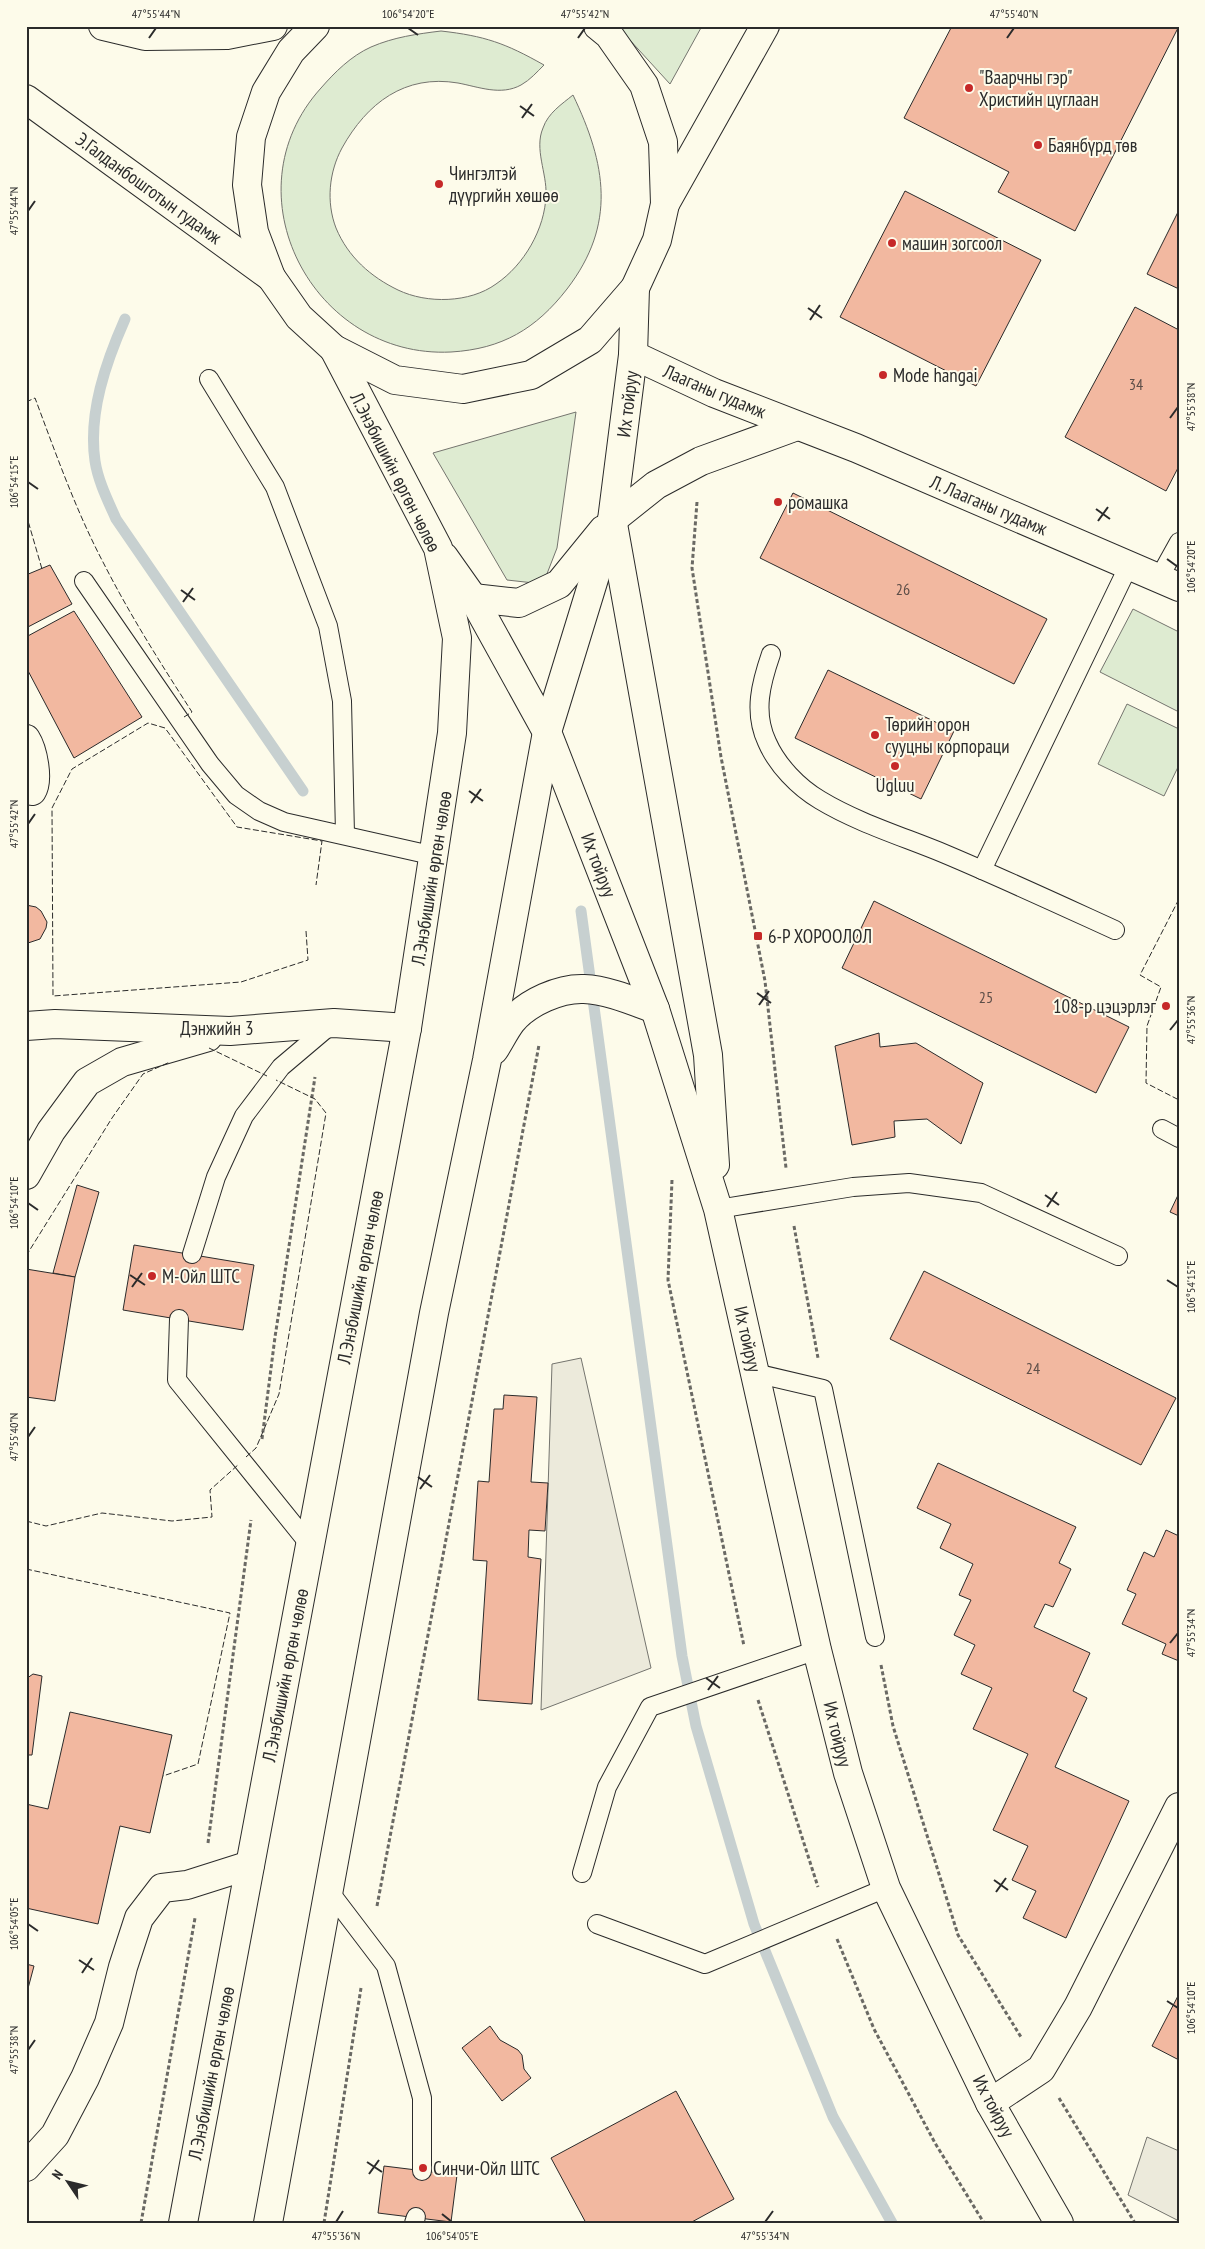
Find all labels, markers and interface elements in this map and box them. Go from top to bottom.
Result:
text: 47°55'44"N [132,6,180,21]
text: 106°54'20"E [382,6,434,21]
text: 47°55'42"N [561,6,609,21]
text: 47°55'40"N [990,6,1038,21]
place label: "Ваарчны гэр" Христийн цуглаан [979,65,1099,111]
marker: "Ваарчны гэр" Христийн цуглаан [963,82,975,94]
street label: Э.Галданбошготын гудамж [71,127,227,249]
place label: Баянбүрд төв [1048,133,1137,157]
marker: Баянбүрд төв [1032,139,1044,151]
place label: Чингэлтэй дүүргийн хөшөө [449,161,559,207]
marker: Чингэлтэй дүүргийн хөшөө [433,178,445,190]
text: 47°55'44"N [6,187,21,235]
place label: машин зогсоол [902,231,1002,255]
marker: машин зогсоол [886,237,898,249]
street label: Лааганы гудамж [659,358,771,424]
place label: Mode hangai [893,363,978,387]
street label: Их тойруу [611,369,643,439]
marker: Mode hangai [877,369,889,381]
house number: 34 [1129,374,1143,394]
text: 47°55'38"N [1183,383,1198,431]
street label: Л.Энэбишийн өргөн чөлөө [345,387,447,556]
text: 106°54'15"E [6,456,21,508]
street label: Л. Лааганы гудамж [926,469,1052,541]
place label: ромашка [788,490,848,514]
marker: ромашка [772,496,784,508]
text: 106°54'20"E [1183,541,1198,593]
house number: 26 [896,579,910,599]
place label: Төрийн орон сууцны корпораци [885,712,1010,758]
marker: Төрийн орон сууцны корпораци [869,729,881,741]
marker: Ugluu [889,760,901,772]
place label: Ugluu [875,773,915,797]
street label: Л.Энэбишийн өргөн чөлөө [405,789,457,968]
text: 47°55'42"N [6,800,21,848]
street label: Их тойруу [576,830,622,901]
place label: 6-Р ХОРООЛОЛ [768,924,872,948]
marker: 6-Р ХОРООЛОЛ [752,930,764,942]
house number: 25 [979,987,993,1007]
place label: 108-р цэцэрлэг [1053,994,1156,1018]
text: 47°55'36"N [1183,996,1198,1044]
marker: 108-р цэцэрлэг [1160,1000,1172,1012]
street label: Дэнжийн 3 [180,1016,254,1040]
text: 106°54'10"E [6,1177,21,1229]
street label: Л.Энэбишийн өргөн чөлөө [331,1188,389,1367]
text: 106°54'15"E [1183,1261,1198,1313]
place label: М-Ойл ШТС [162,1264,240,1288]
marker: М-Ойл ШТС [146,1270,158,1282]
street label: Их тойруу [729,1304,767,1375]
house number: 24 [1026,1358,1040,1378]
text: 47°55'40"N [6,1413,21,1461]
street label: Л.Энэбишийн өргөн чөлөө [256,1586,314,1765]
text: 47°55'34"N [1183,1609,1198,1657]
street label: Их тойруу [818,1699,858,1770]
text: 106°54'05"E [6,1898,21,1950]
text: 106°54'10"E [1183,1982,1198,2034]
street label: Л.Энэбишийн өргөн чөлөө [182,1984,240,2163]
text: 47°55'38"N [6,2026,21,2074]
street label: Их тойруу [968,2071,1021,2142]
north arrow [42,2156,92,2206]
place label: Синчи-Ойл ШТС [433,2156,540,2180]
marker: Синчи-Ойл ШТС [417,2162,429,2174]
text: N [48,2166,67,2183]
text: 47°55'36"N [312,2228,360,2243]
text: 106°54'05"E [426,2228,478,2243]
text: 47°55'34"N [741,2228,789,2243]

